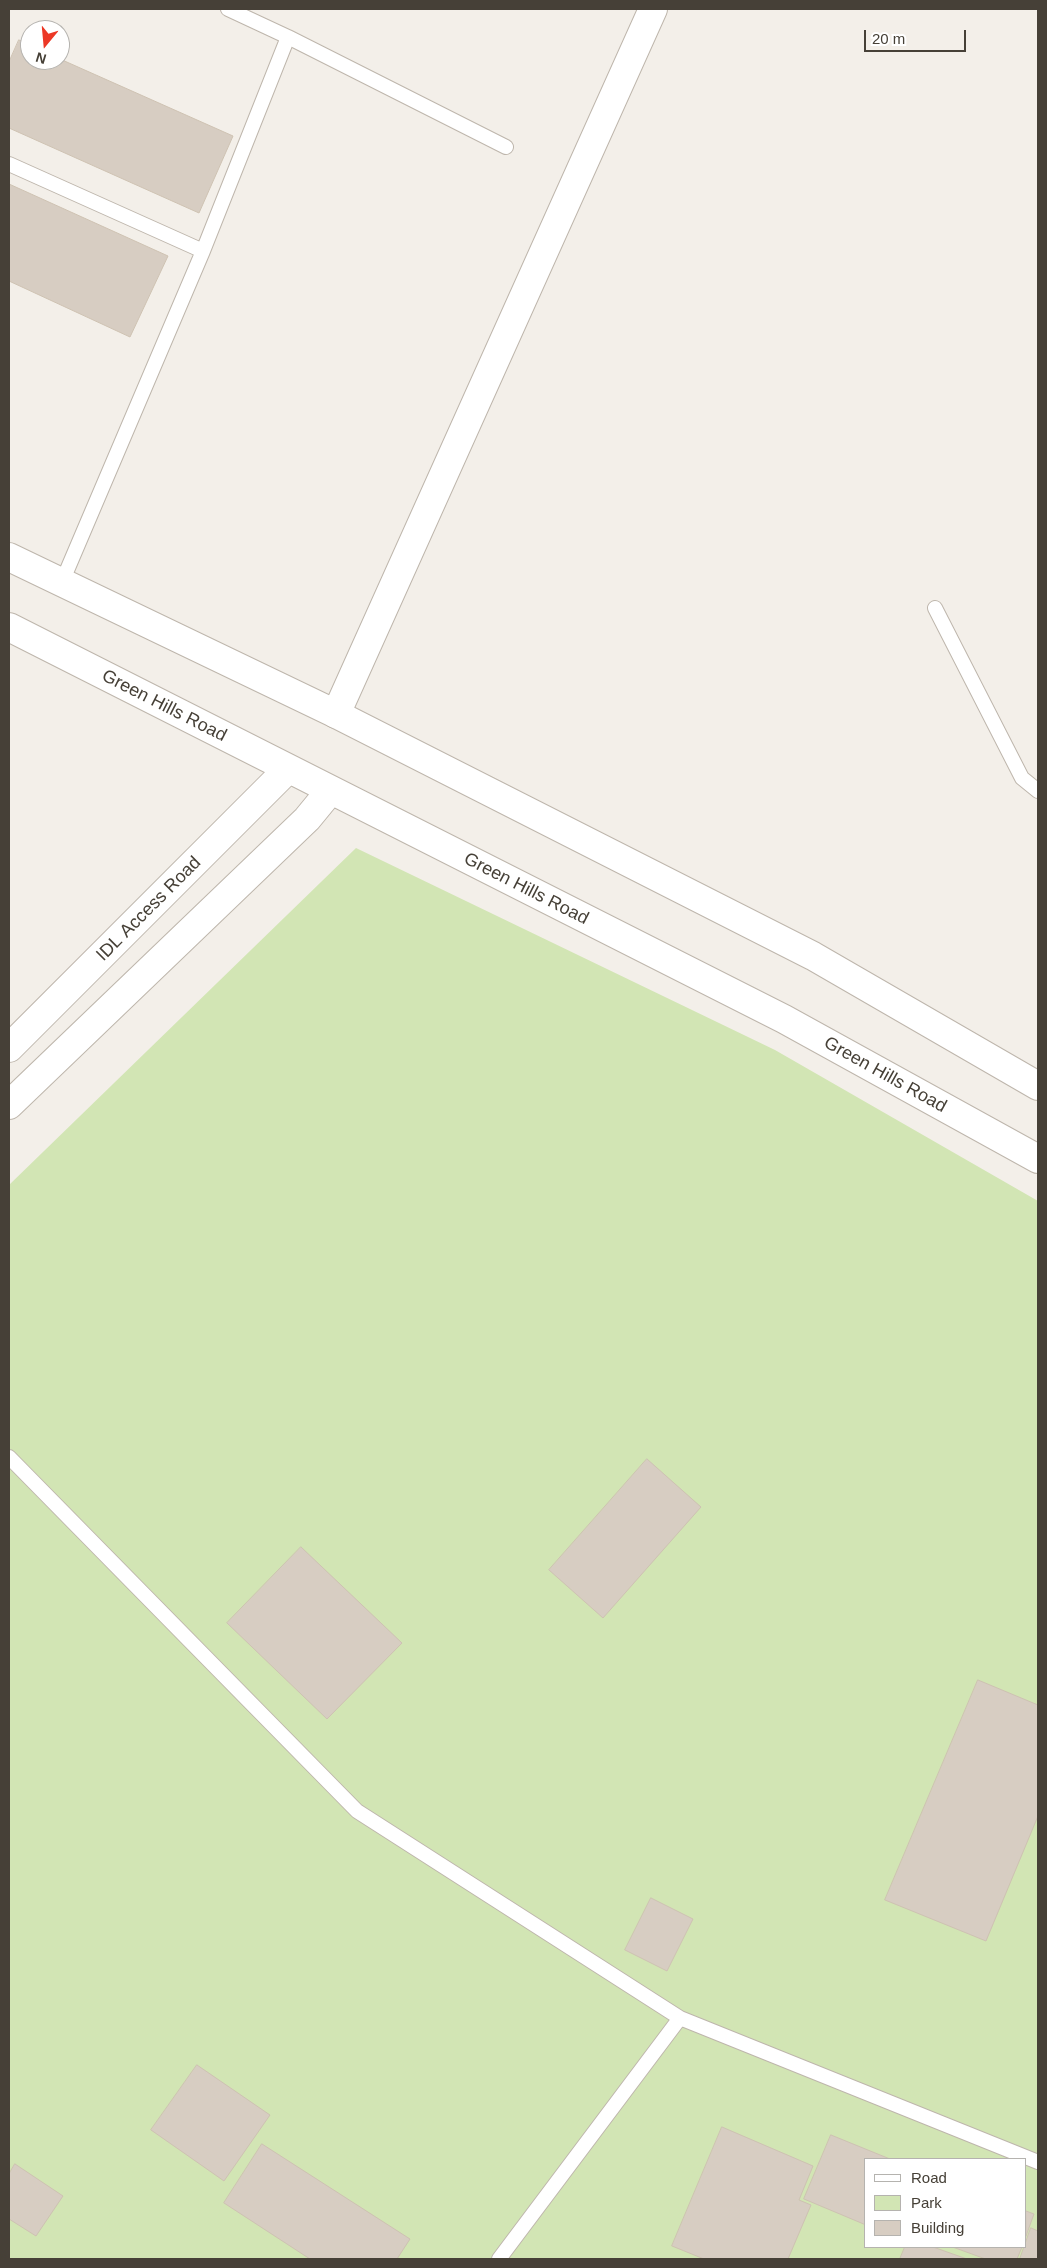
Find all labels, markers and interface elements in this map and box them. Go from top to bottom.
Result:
north arrow [20,20,70,70]
scale bar [867,20,970,52]
text: 20 m [872,30,905,47]
text: N [34,49,48,68]
street label: Green Hills Road [98,665,230,747]
street label: Green Hills Road [460,848,592,930]
street label: IDL Access Road [92,852,206,966]
street label: Green Hills Road [820,1032,950,1118]
legend [864,2158,1027,2248]
text: Road [911,2169,947,2186]
text: Park [911,2194,942,2211]
text: Building [911,2219,964,2236]

